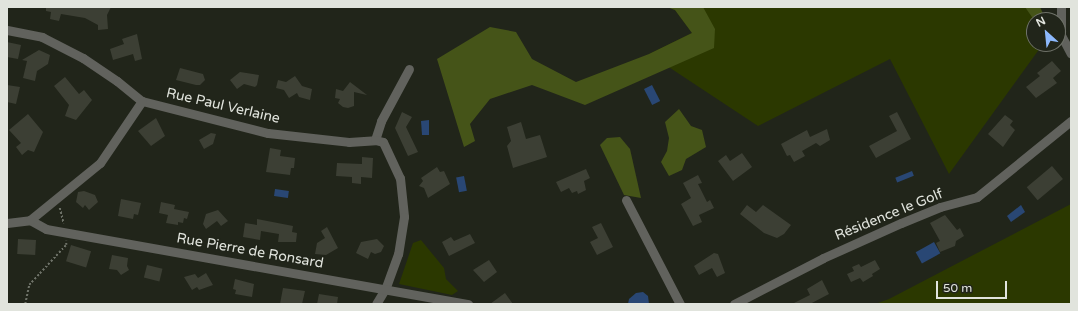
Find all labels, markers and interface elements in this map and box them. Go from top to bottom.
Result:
north arrow [1026,12,1066,52]
text: N [1034,14,1048,30]
street label: Rue Paul Verlaine [165,85,281,127]
street label: Résidence le Golf [832,186,946,244]
street label: Rue Pierre de Ronsard [175,230,325,272]
scale bar [938,273,1009,299]
text: 50 m [943,281,972,295]

